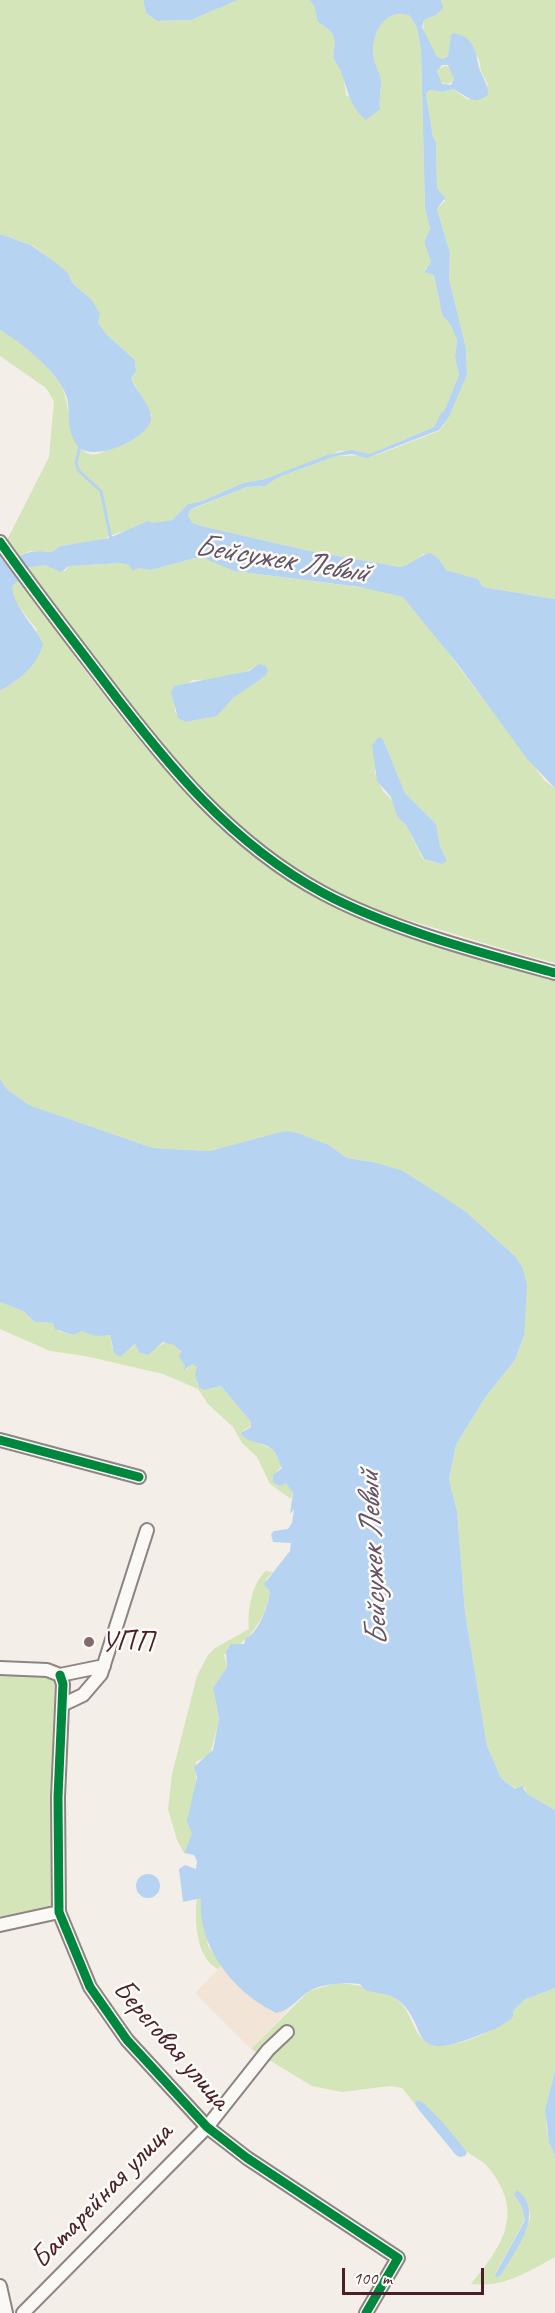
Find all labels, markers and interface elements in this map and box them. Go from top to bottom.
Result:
water label: Бейсужек Левый [192,527,370,593]
water label: Бейсужек Левый [350,1471,398,1647]
place label: УПП [101,1624,152,1660]
marker: УПП [82,1635,96,1649]
street label: Береговая улица [104,1972,238,2118]
street label: Батарейная улица [23,2116,181,2276]
scale bar [345,2256,488,2294]
text: 100 m [353,2267,392,2289]

